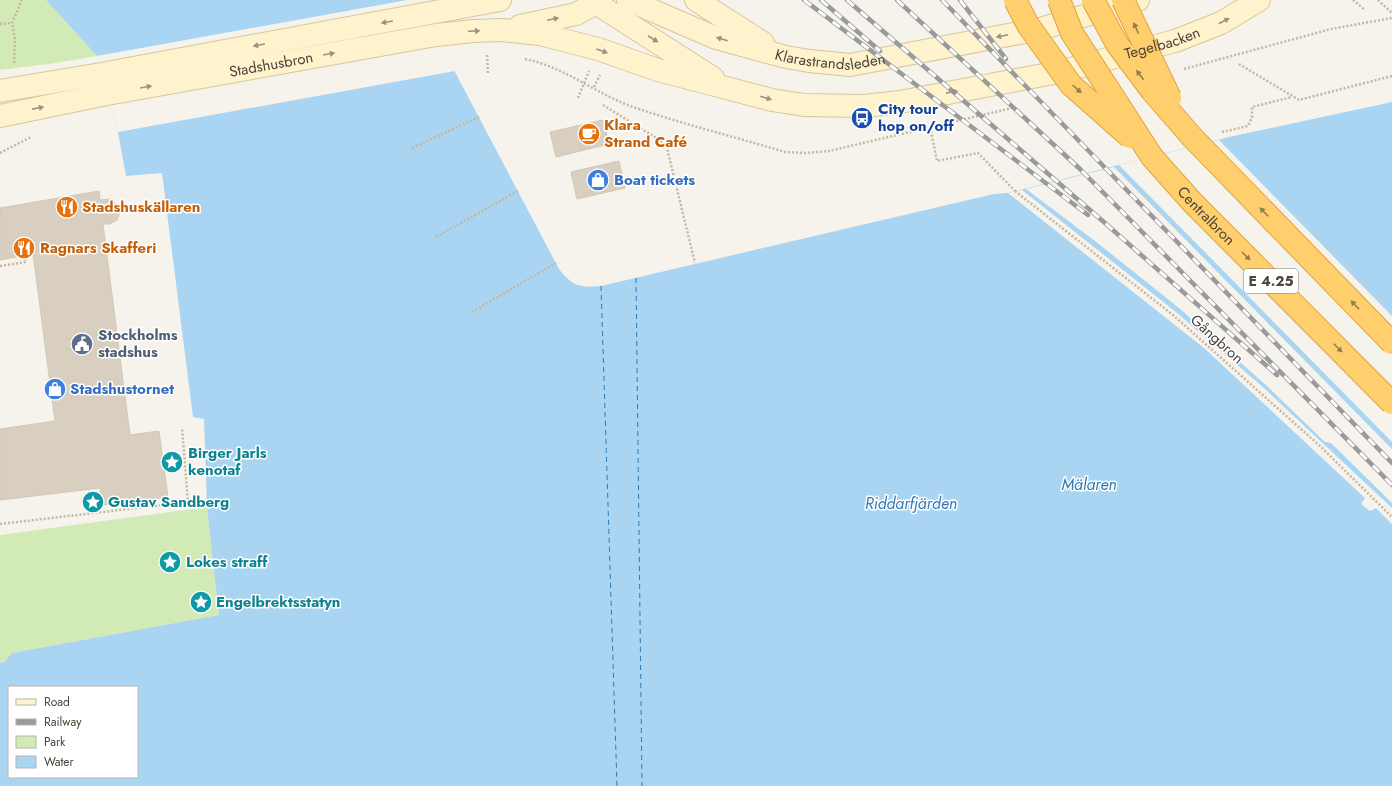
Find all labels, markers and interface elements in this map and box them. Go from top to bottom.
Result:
one-way arrow [547,16,560,22]
one-way arrow [1218,18,1230,24]
one-way arrow [381,19,393,25]
street label: Tegelbacken [1122,21,1203,65]
one-way arrow [1132,22,1139,34]
one-way arrow [468,27,480,34]
one-way arrow [996,34,1008,40]
one-way arrow [647,35,658,42]
one-way arrow [715,36,728,42]
one-way arrow [253,42,265,48]
street label: Klarastrandsleden [772,43,887,76]
street label: Stadshusbron [227,46,315,83]
one-way arrow [596,48,608,54]
one-way arrow [322,51,335,57]
one-way arrow [1136,70,1144,81]
one-way arrow [140,84,152,90]
one-way arrow [1071,85,1082,94]
one-way arrow [946,89,959,95]
one-way arrow [760,95,772,101]
place label: City tour hop on/off [878,98,955,137]
one-way arrow [32,105,44,111]
bus stop icon: City tour hop on/off [849,105,875,131]
place label: Klara Strand Café [604,114,688,153]
cafe icon: Klara Strand Café [576,121,602,147]
shop icon: Boat tickets [585,167,611,193]
place label: Boat tickets [614,169,695,191]
street label: Centralbron [1172,181,1240,250]
restaurant icon: Stadshuskällaren [54,194,80,220]
place label: Stadshuskällaren [82,196,201,218]
one-way arrow [1259,207,1269,217]
restaurant icon: Ragnars Skafferi [11,235,37,261]
place label: Ragnars Skafferi [40,237,157,259]
one-way arrow [1241,251,1251,261]
road number: E 4.25 [1244,269,1298,293]
one-way arrow [1350,300,1360,310]
street label: Gångbron [1186,309,1248,369]
place label: Stockholms stadshus [98,324,178,363]
public building icon: Stockholms stadshus [69,331,95,357]
one-way arrow [1333,344,1343,353]
shop icon: Stadshustornet [42,376,68,402]
place label: Stadshustornet [70,378,174,400]
place label: Birger Jarls kenotaf [188,442,267,481]
place icon: Birger Jarls kenotaf [159,449,185,475]
water label: Mälaren [1061,473,1117,496]
place icon: Gustav Sandberg [80,489,106,515]
place label: Gustav Sandberg [108,491,229,513]
water label: Riddarfjärden [865,492,957,515]
place icon: Lokes straff [157,549,183,575]
place label: Lokes straff [186,551,268,573]
place icon: Engelbrektsstatyn [188,589,214,615]
place label: Engelbrektsstatyn [216,591,340,613]
legend [8,686,138,778]
text: Road [44,693,70,711]
text: Railway [44,713,82,731]
text: Park [44,733,66,751]
text: Water [44,753,75,771]

